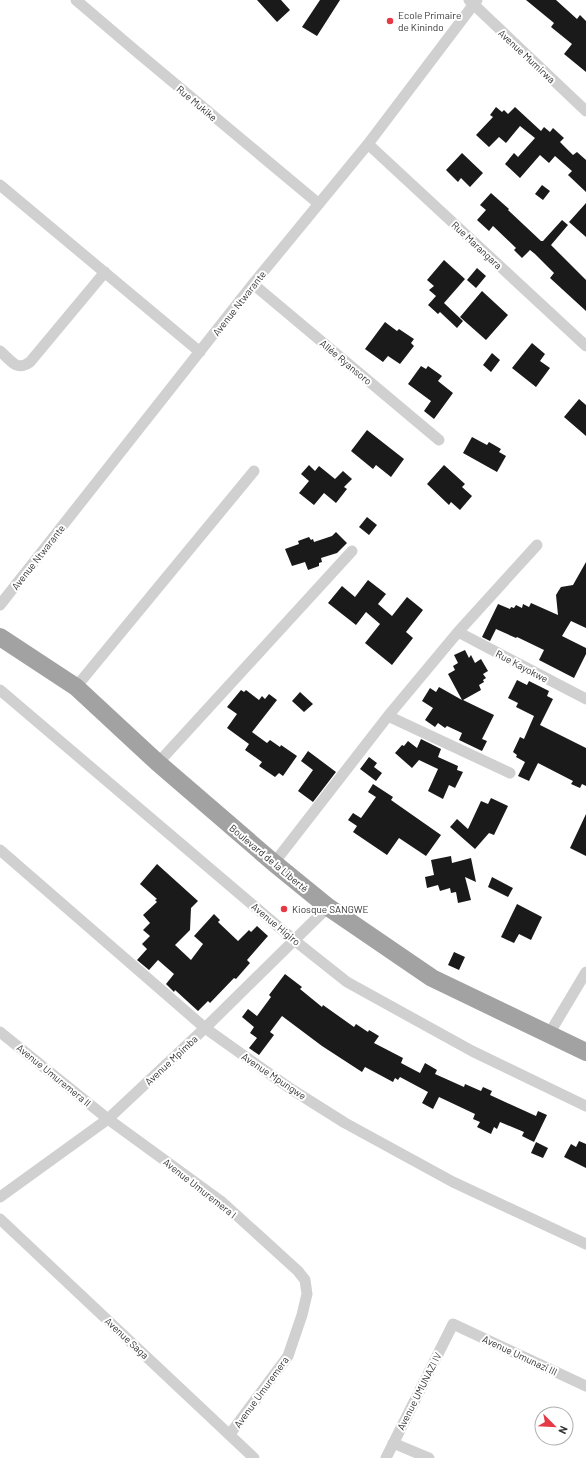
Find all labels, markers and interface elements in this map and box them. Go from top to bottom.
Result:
place label: Ecole Primaire de Kinindo [398,9,461,33]
marker: Ecole Primaire de Kinindo [385,16,395,26]
street label: Avenue Mumirwa [496,27,558,85]
street label: Rue Mukike [174,83,220,123]
street label: Rue Marangara [449,219,505,271]
street label: Avenue Ntwarante [210,268,268,338]
street label: Allée Ryansoro [318,337,374,387]
street label: Avenue Ntwarante [9,522,67,592]
street label: Rue Kayokwe [494,647,550,685]
street label: Boulevard de la Liberté [227,822,311,894]
street label: Avenue Higiro [249,900,303,948]
place label: Kiosque SANGWE [292,903,369,915]
marker: Kiosque SANGWE [279,904,289,914]
street label: Avenue Mpimba [142,1032,200,1088]
street label: Avenue Umuremera II [14,1041,94,1109]
street label: Avenue Mpungwe [240,1050,308,1102]
street label: Avenue Umuremera I [161,1156,239,1220]
street label: Avenue Saga [103,1315,151,1361]
street label: Avenue Umunazi III [481,1332,559,1378]
street label: Avenue UMUNAZI IV [394,1350,444,1432]
street label: Avenue Umuremera [231,1354,291,1430]
north arrow [534,1406,574,1446]
text: N [556,1424,571,1436]

